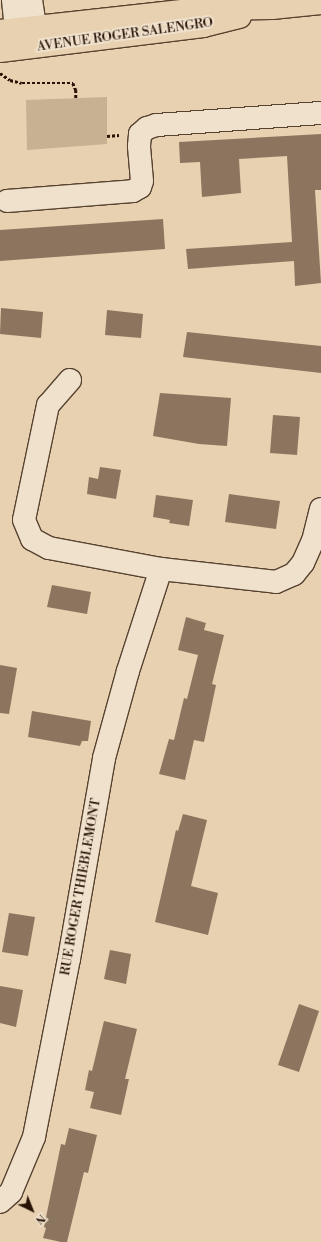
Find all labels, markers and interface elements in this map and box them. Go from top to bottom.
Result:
street label: AVENUE ROGER SALENGRO [36,15,214,55]
street label: RUE ROGER THIEBLEMONT [58,797,104,977]
north arrow [12,1190,52,1230]
text: N [32,1211,48,1227]

